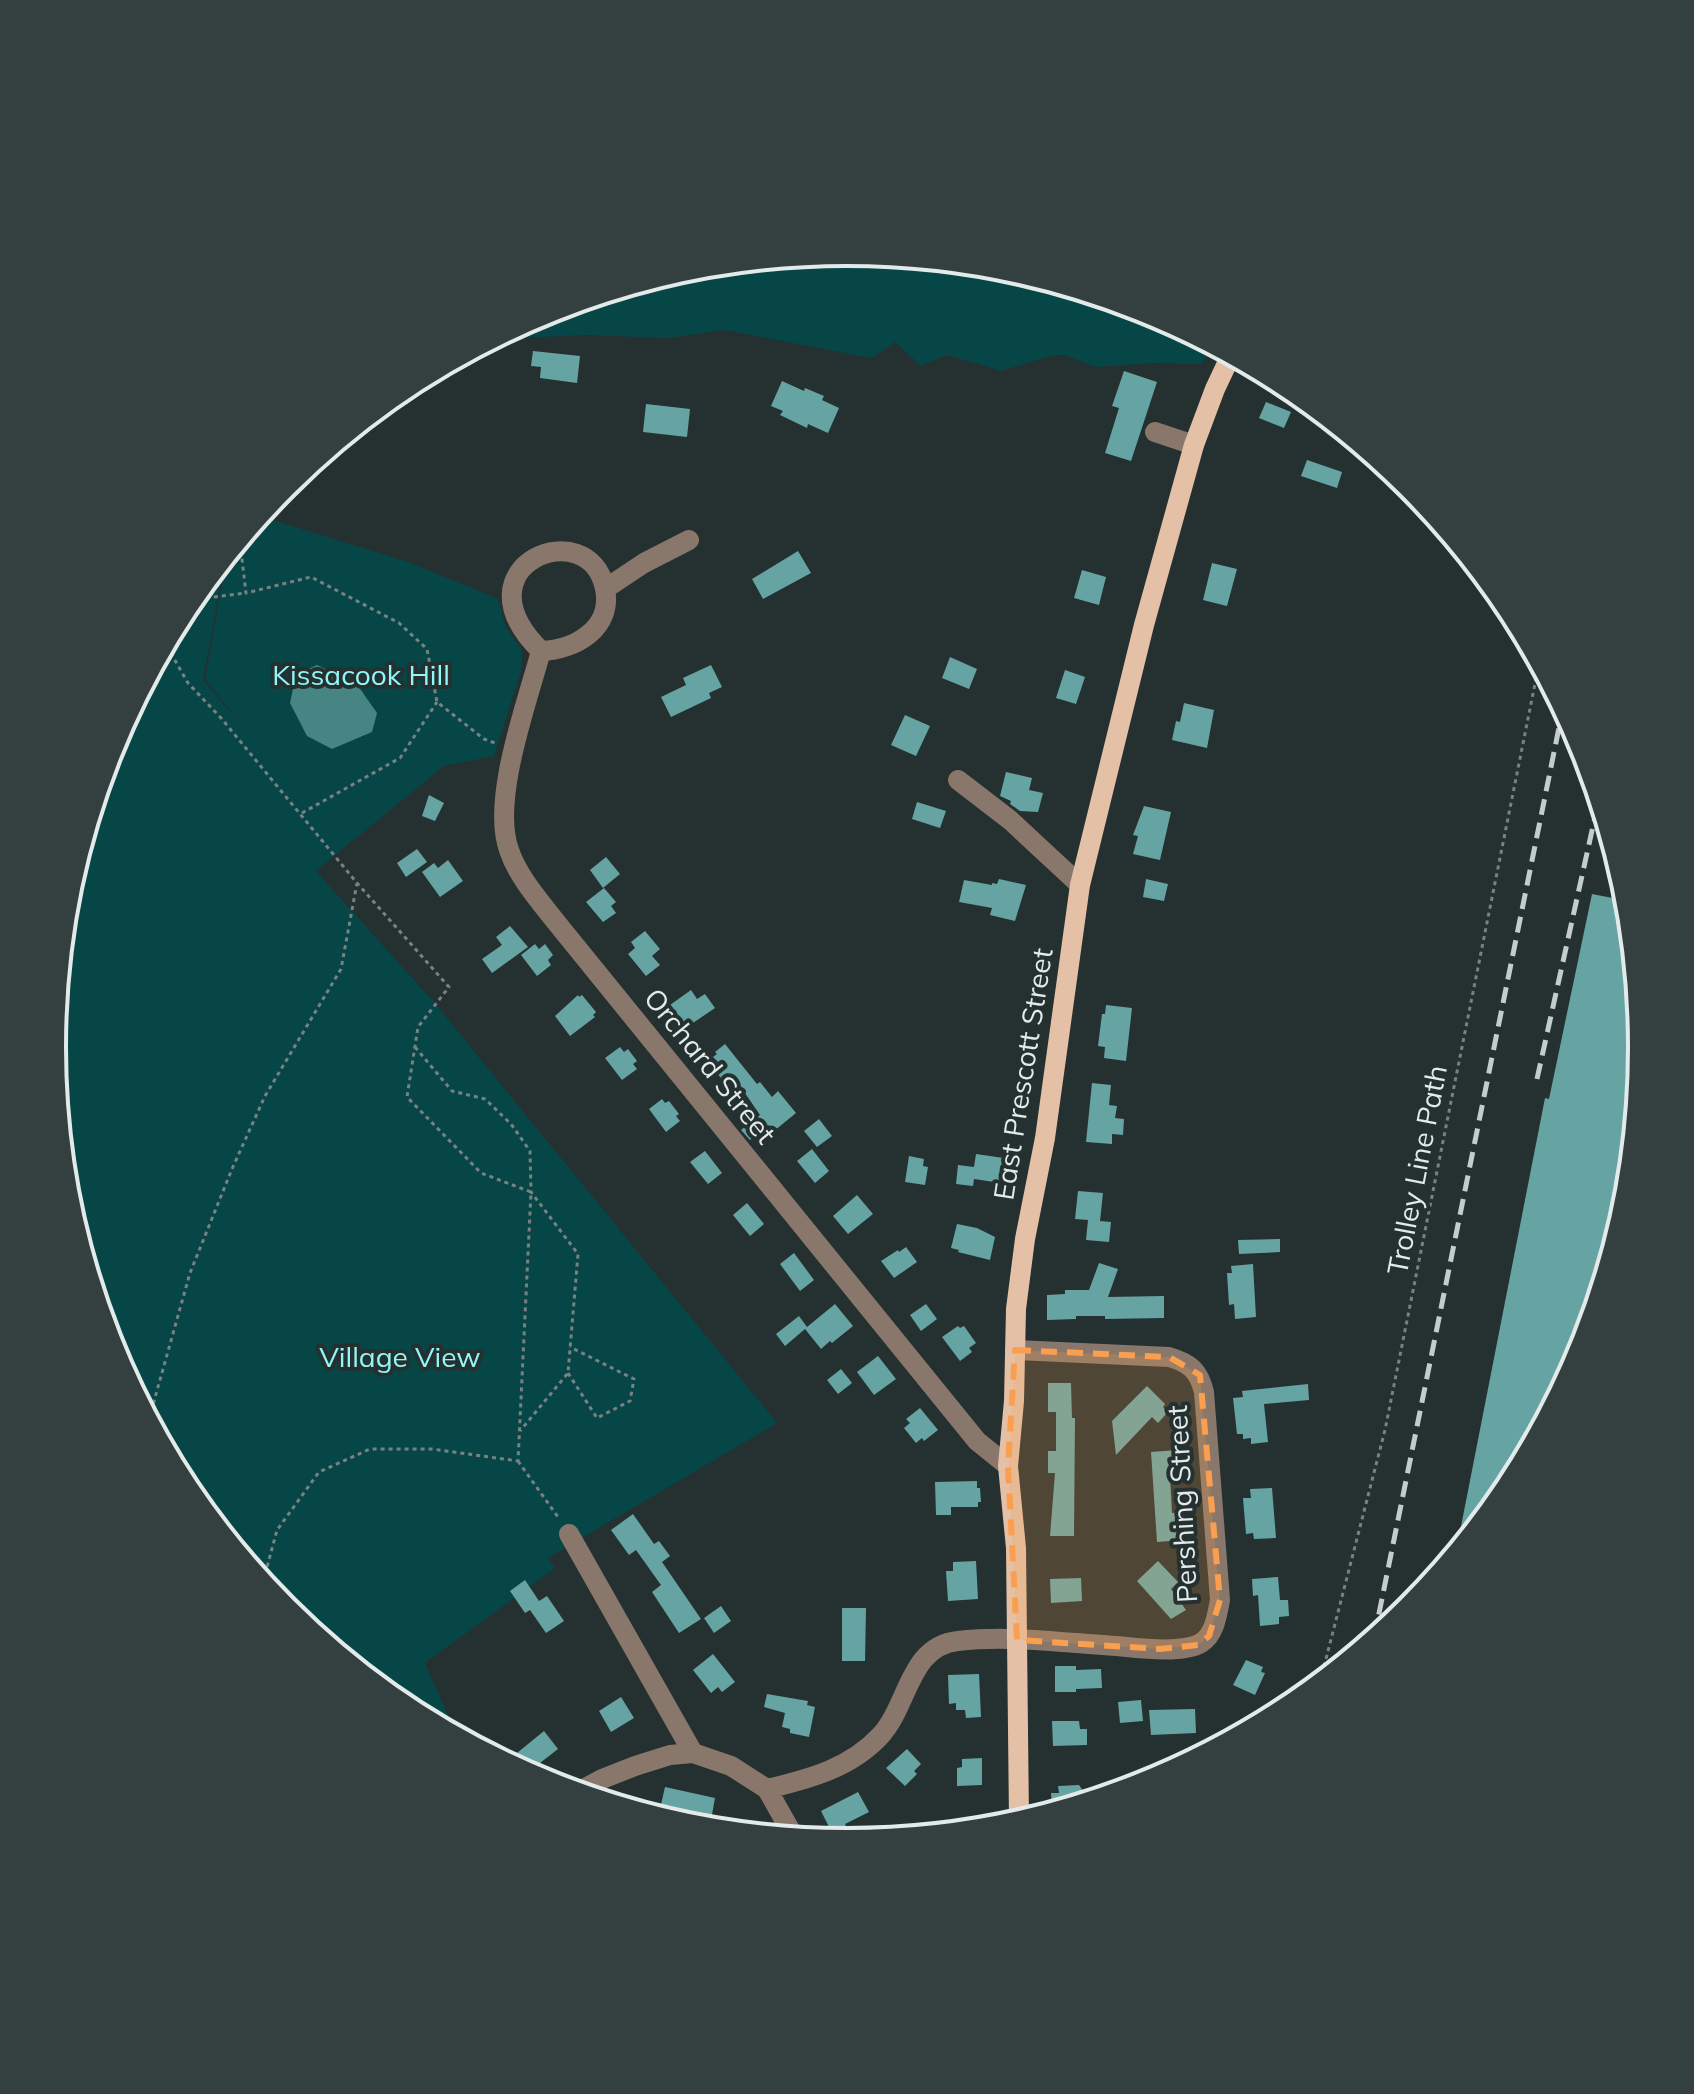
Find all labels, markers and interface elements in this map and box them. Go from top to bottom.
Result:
park label: Kissacook Hill [272,657,450,692]
street label: East Prescott Street [985,945,1060,1202]
street label: Orchard Street [637,981,784,1151]
street label: Trolley Line Path [1379,1062,1454,1278]
park label: Village View [319,1339,481,1374]
street label: Pershing Street [1159,1404,1204,1604]

